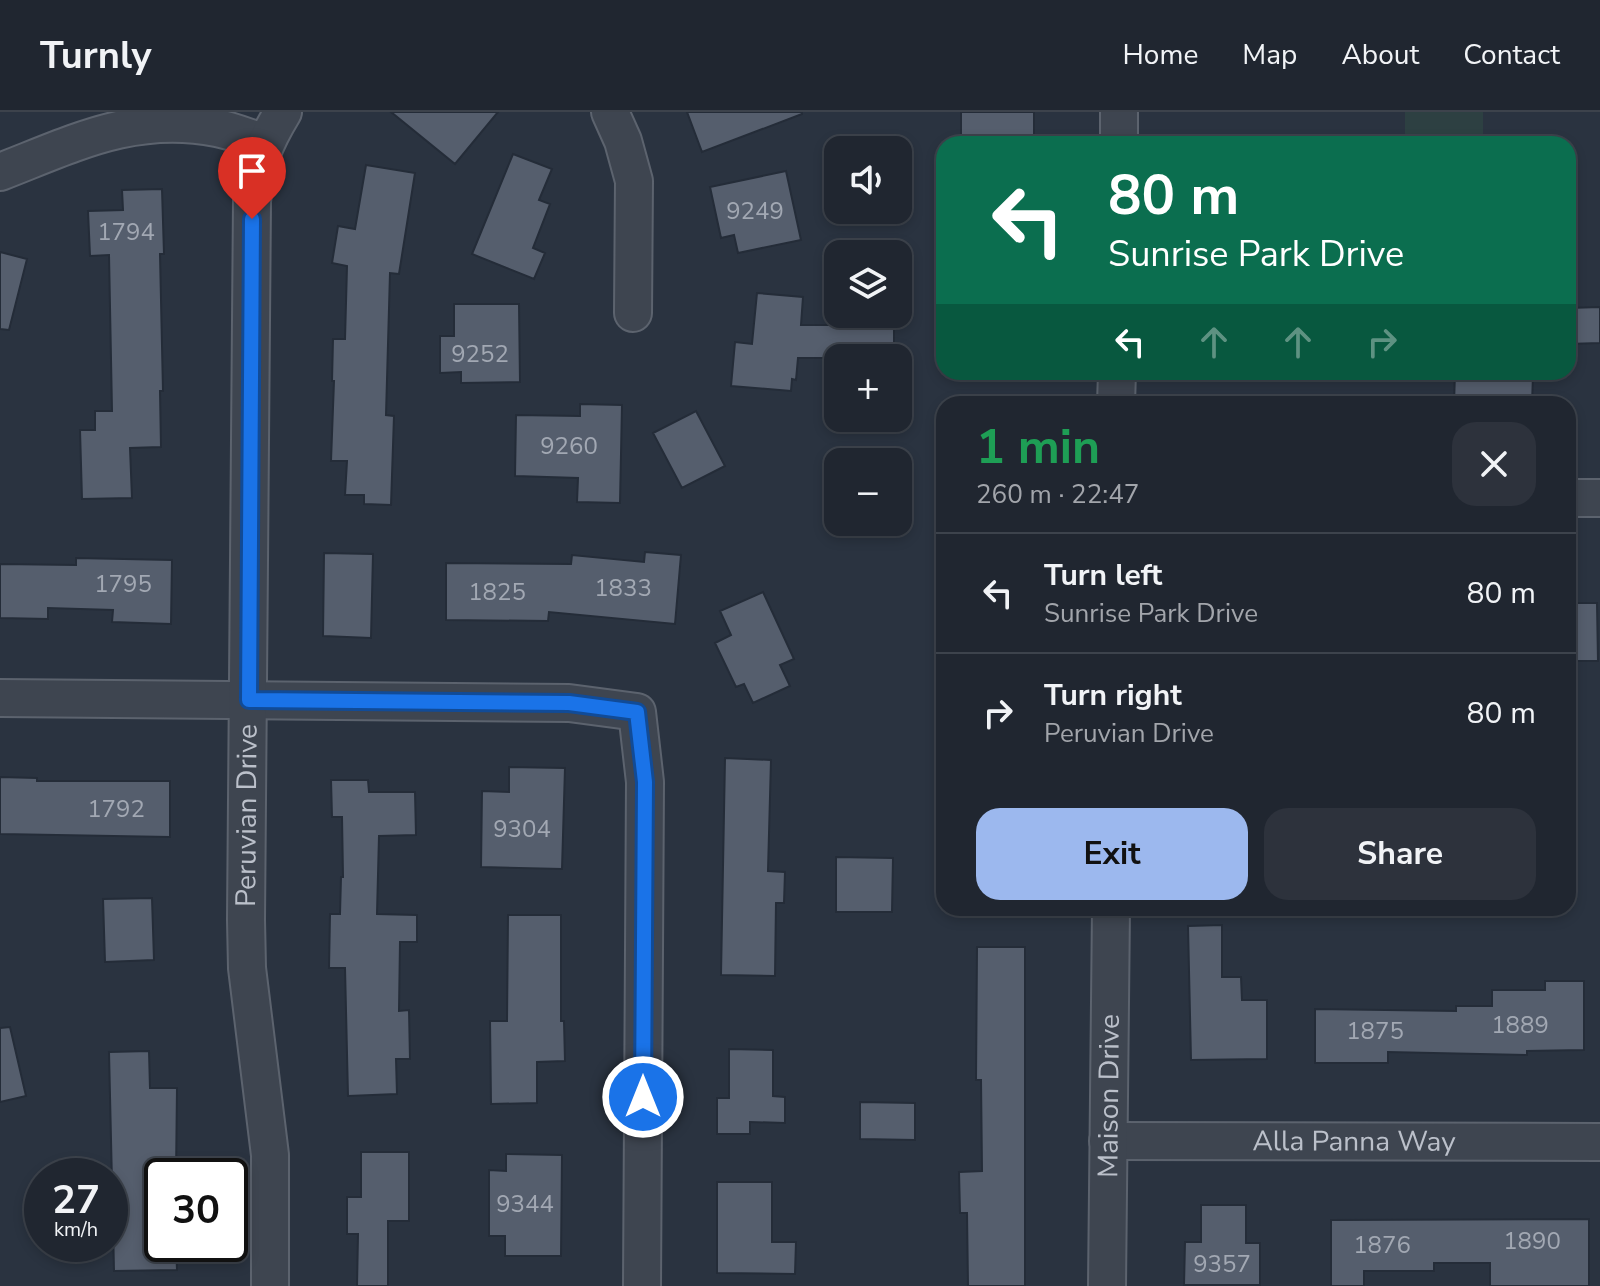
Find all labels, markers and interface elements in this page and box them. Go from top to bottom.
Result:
text: Turnly [40,30,152,81]
text: Home [1123,36,1198,74]
text: Map [1242,36,1297,74]
text: About [1341,36,1419,74]
text: Contact [1463,36,1560,74]
map controls [824,136,912,536]
button: sound [824,136,912,224]
pin [218,137,286,219]
icon: arrive [230,149,274,193]
text: 80 m [1108,157,1239,234]
icon: left [976,168,1080,272]
house number: 9249 [726,195,784,227]
house number: 1794 [97,216,155,248]
text: Sunrise Park Drive [1108,230,1404,279]
button: layers [824,240,912,328]
icon: left [1108,320,1152,364]
icon: ahead [1192,320,1236,364]
icon: ahead [1276,320,1320,364]
icon: right [1360,320,1404,364]
house number: 9252 [451,338,509,370]
button: + [824,344,912,432]
text: 1 min [976,414,1100,480]
button: close [1452,422,1536,506]
house number: 9260 [540,430,598,462]
button: − [824,448,912,536]
text: 260 m · 22:47 [976,477,1139,512]
text: Turn left [1044,555,1162,596]
house number: 1795 [94,568,152,600]
icon: left [976,571,1020,615]
house number: 1833 [594,572,652,604]
text: 80 m [1467,573,1536,614]
house number: 1825 [468,576,526,608]
text: Sunrise Park Drive [1044,596,1258,631]
text: Turn right [1044,675,1182,716]
icon: right [976,691,1020,735]
text: 80 m [1467,693,1536,734]
text: Peruvian Drive [1044,716,1214,751]
street label: Peruvian Drive [227,724,267,907]
house number: 1792 [87,793,145,825]
button: Exit [976,808,1248,900]
button: Share [1264,808,1536,900]
house number: 9304 [493,813,551,845]
house number: 1889 [1491,1009,1549,1041]
street label: Maison Drive [1089,1014,1129,1178]
house number: 1875 [1346,1015,1404,1047]
position arrow [601,1055,685,1139]
street label: Alla Panna Way [1252,1122,1456,1161]
speed limit sign: 30 [144,1158,248,1262]
text: 27 [52,1173,100,1227]
house number: 9344 [496,1188,554,1220]
text: km/h [54,1216,98,1243]
house number: 1890 [1503,1225,1561,1257]
house number: 1876 [1353,1229,1411,1261]
house number: 9357 [1193,1248,1251,1280]

